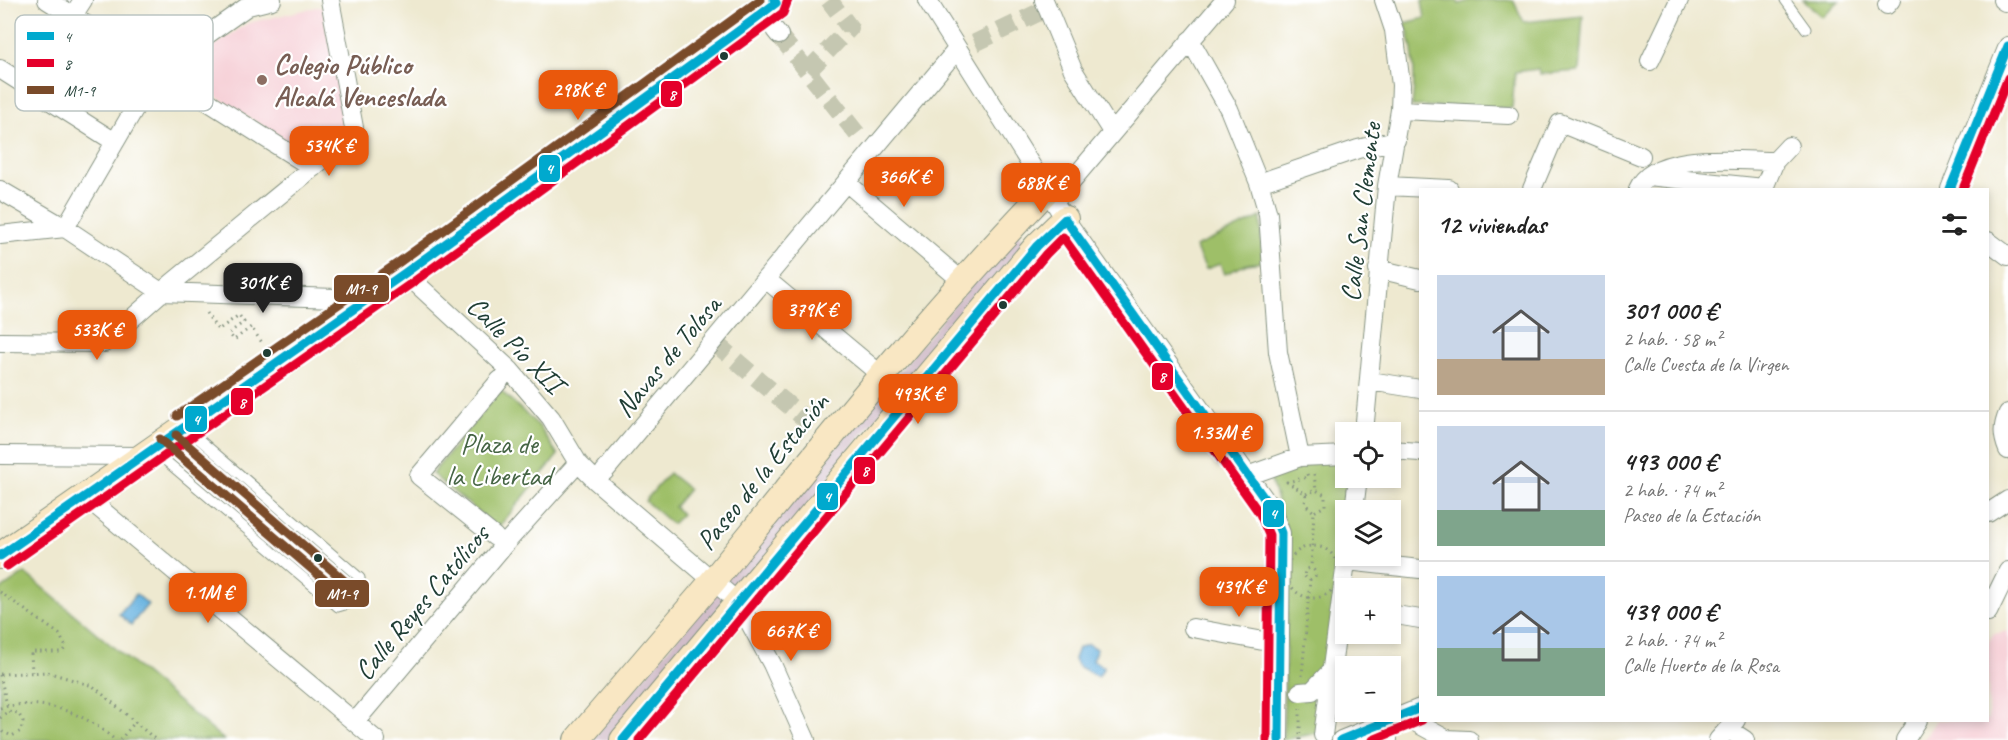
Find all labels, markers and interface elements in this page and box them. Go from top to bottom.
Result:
legend [15,15,213,111]
text: 4 [64,27,73,47]
place label: Colegio Público Alcalá Venceslada [274,47,447,114]
unlabelled marker [718,50,730,62]
text: 8 [64,54,73,74]
pin: 298K € [529,70,627,121]
marker: Colegio Público Alcalá Venceslada [255,73,269,87]
text: 298K € [553,77,603,102]
line badge: 8 [660,80,683,108]
text: M1-9 [64,81,97,101]
text: 8 [668,85,677,105]
street label: Calle San Clemente [1332,119,1389,303]
pin: 534K € [280,126,378,177]
text: 534K € [304,133,354,158]
line badge: 4 [538,154,561,183]
pin: 366K € [855,157,953,208]
text: 4 [545,159,554,179]
pin: 688K € [992,163,1090,214]
text: 366K € [878,164,930,189]
text: 688K € [1015,170,1067,195]
text: 12 viviendas [1437,208,1546,241]
icon: filters [1938,208,1971,241]
pin: 301K € [214,263,312,314]
text: 301K € [238,270,289,295]
line badge: M1-9 [333,274,390,303]
text: M1-9 [345,279,379,299]
street label: Navas de Tolosa [606,286,730,424]
street label: Calle Pío XII [460,288,576,404]
pin: 379K € [763,290,861,341]
text: 301 000 € [1623,294,1717,327]
text: 379K € [787,297,837,322]
unlabelled marker [997,299,1009,311]
icon: home [1485,299,1557,371]
pin: 533K € [48,310,146,361]
text: 533K € [72,317,122,342]
text: 2 hab. · 58 m² [1623,327,1721,352]
unlabelled marker [261,347,273,359]
text: Calle Cuesta de la Virgen [1623,352,1789,377]
line badge: 8 [1151,362,1174,391]
text: 8 [1158,367,1167,387]
pin: 493K € [869,374,967,425]
text: 493K € [893,381,943,406]
street label: Paseo de la Estación [688,384,837,557]
line badge: 8 [230,387,254,416]
text: 8 [238,393,247,413]
line badge: 4 [184,405,208,433]
text: 4 [192,410,201,430]
pin: 1.33M € [1165,413,1275,464]
text: 1.33M € [1190,420,1250,445]
map controls [1335,422,1401,722]
button: locate [1335,422,1401,488]
park label: Plaza de la Libertad [447,426,555,493]
text: 493 000 € [1623,445,1717,478]
icon: home [1485,450,1557,522]
line badge: 8 [853,456,876,485]
text: 8 [861,461,870,481]
text: 2 hab. · 74 m² [1623,478,1721,503]
line badge: 4 [816,482,839,511]
text: 4 [823,487,832,507]
line badge: 4 [1262,499,1285,528]
button: layers [1335,500,1401,566]
text: Paseo de la Estación [1623,503,1760,528]
text: 4 [1269,504,1278,524]
street label: Calle Reyes Católicos [346,516,498,687]
unlabelled marker [312,552,324,564]
pin: 439K € [1190,567,1288,618]
pin: 1.1M € [159,573,257,624]
text: 439K € [1214,574,1264,599]
button: + [1335,578,1401,644]
line badge: M1-9 [314,579,370,608]
text: 1.1M € [183,580,233,605]
text: M1-9 [326,584,360,604]
text: 439 000 € [1623,595,1717,628]
icon: home [1485,600,1557,672]
pin: 667K € [742,611,840,662]
text: 667K € [765,618,817,643]
text: 2 hab. · 74 m² [1623,628,1721,653]
text: Calle Huerto de la Rosa [1623,653,1779,678]
button: − [1335,656,1401,722]

